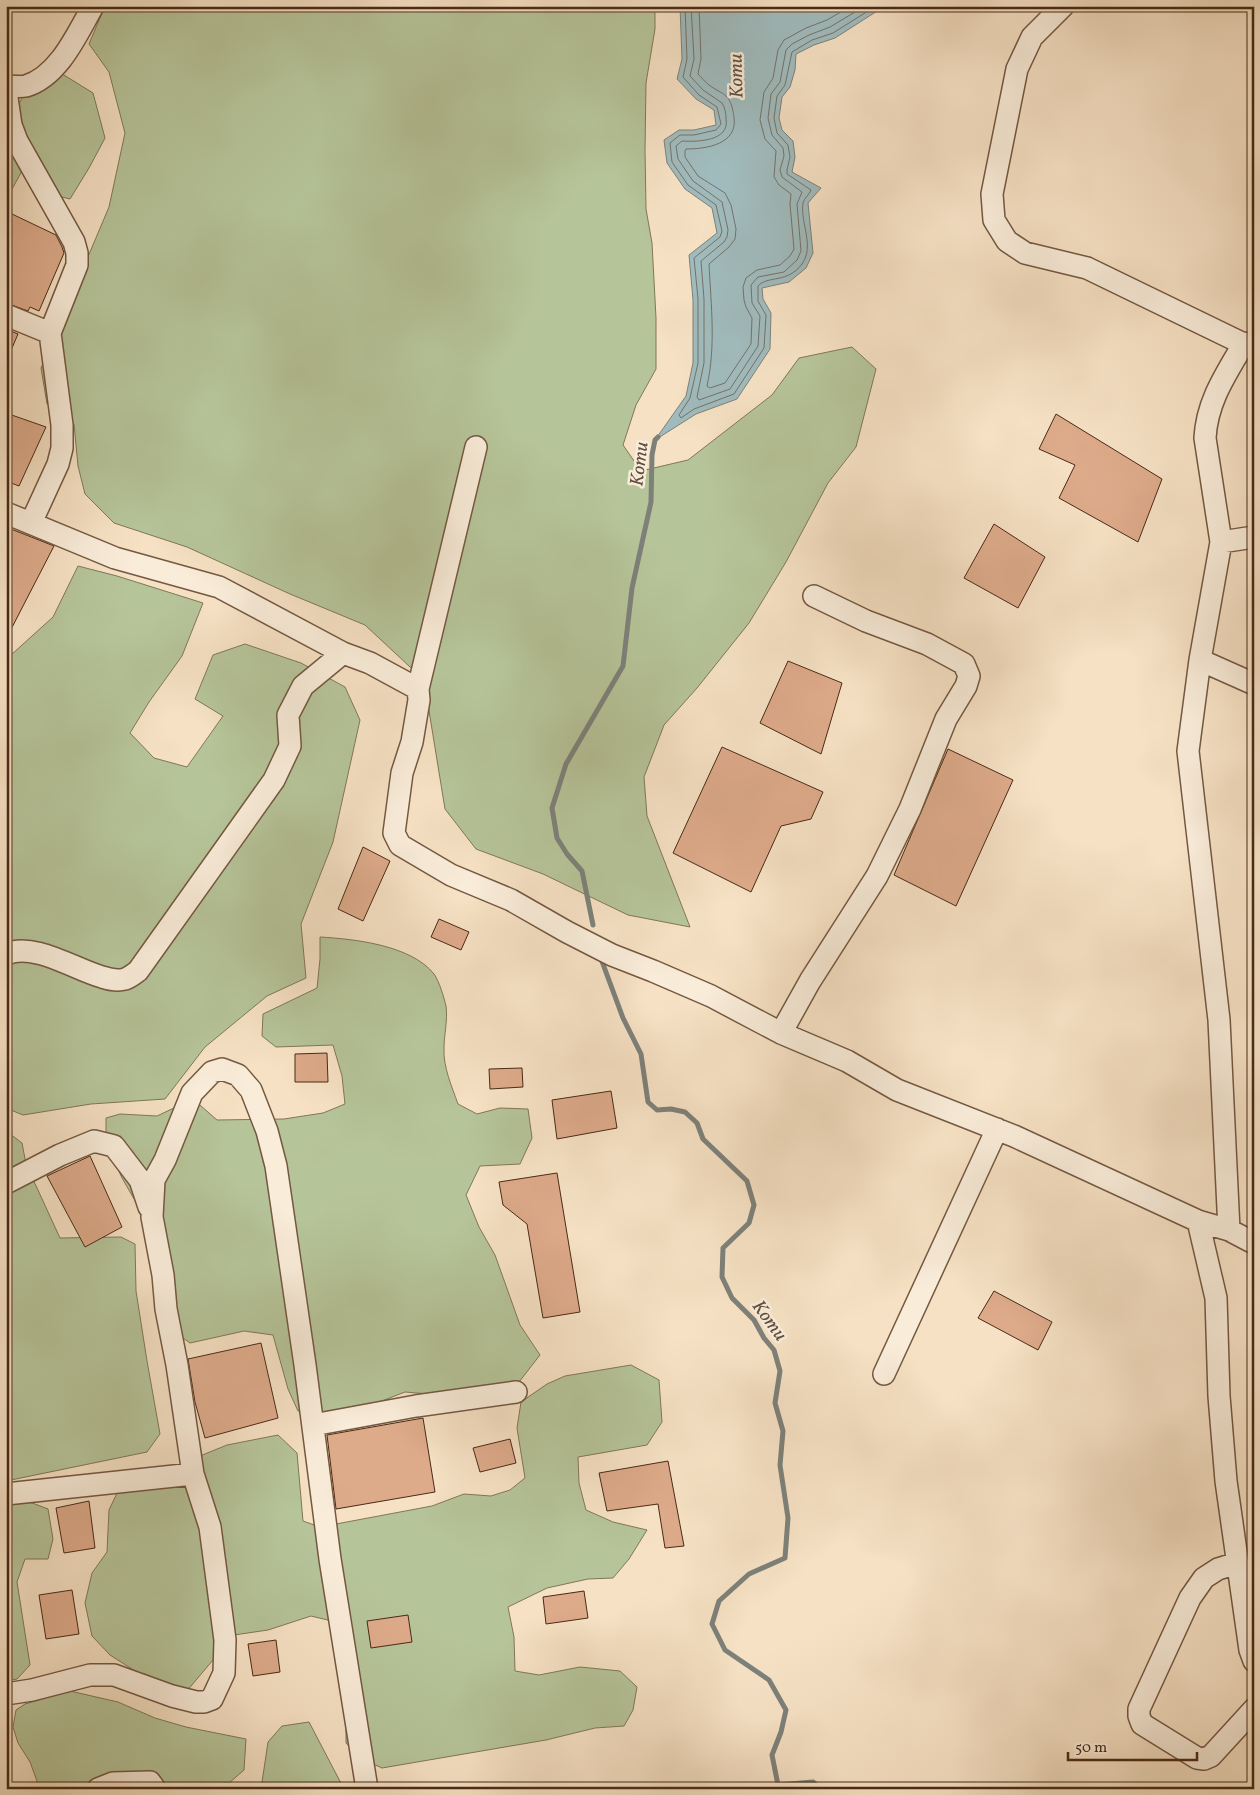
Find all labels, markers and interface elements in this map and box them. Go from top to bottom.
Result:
water label: Komu [724,53,750,99]
water label: Komu [624,440,656,488]
water label: Komu [745,1295,793,1347]
scale bar [1068,1730,1196,1762]
text: 50 m [1075,1738,1107,1759]

